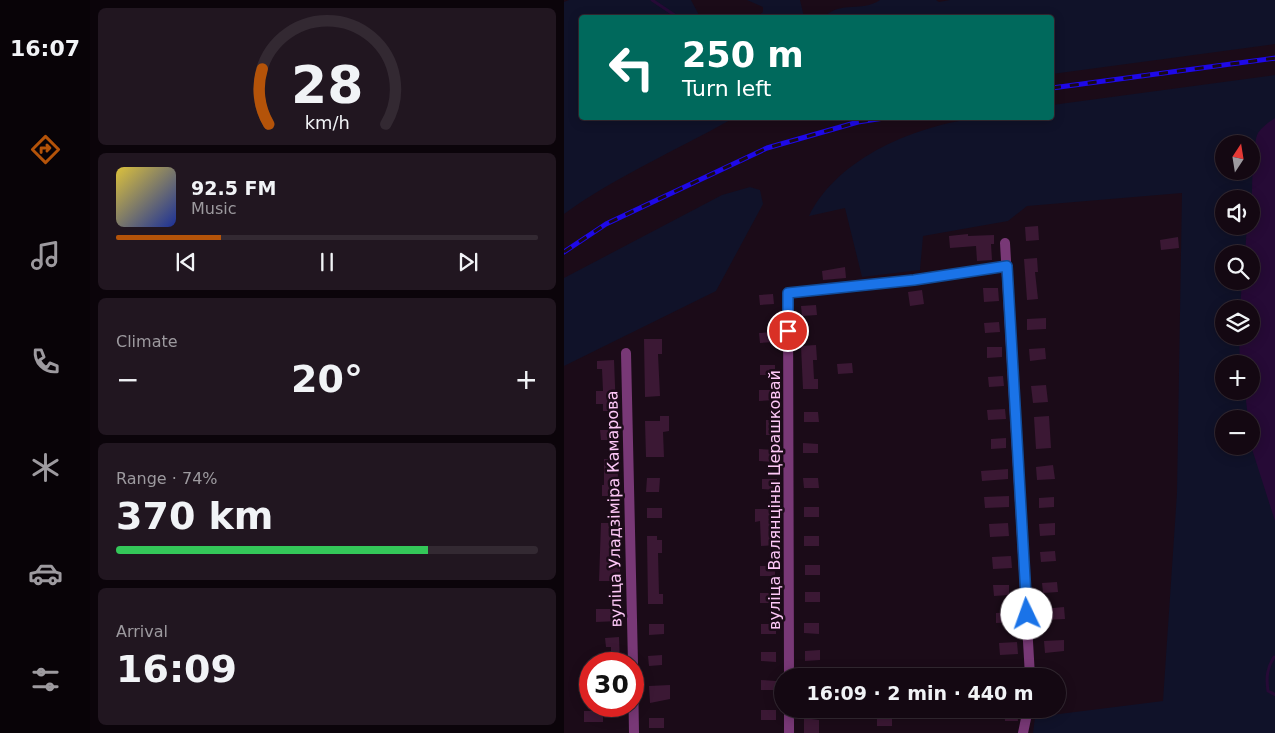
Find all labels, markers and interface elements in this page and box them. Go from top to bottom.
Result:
icon: left [599,35,664,100]
text: 250 m [682,35,804,75]
text: 16:07 [10,36,80,61]
text: 28 [291,55,363,115]
text: Turn left [682,76,771,101]
text: km/h [304,112,350,133]
icon: directions [28,132,63,167]
north arrow [1215,135,1260,180]
map controls [1215,135,1260,455]
text: 92.5 FM [191,177,276,199]
button: sound [1215,190,1260,235]
text: Music [191,199,237,218]
icon: music [28,238,63,273]
button: search [1215,245,1260,290]
icon: previous [172,248,200,276]
icon: pause [313,248,341,276]
icon: next [454,248,482,276]
button: layers [1215,300,1260,345]
pin [767,310,809,352]
icon: arrive [774,317,802,345]
text: Climate [116,332,178,351]
icon: phone [28,344,63,379]
button: + [1215,355,1260,400]
text: 20° [291,357,363,401]
text: − [116,363,139,396]
text: + [515,363,538,396]
street label: вуліца Валянціны Церашковай [765,370,784,630]
street label: вуліца Уладзіміра Камарова [602,390,626,628]
button: − [1215,410,1260,455]
icon: climate [28,450,63,485]
text: Range · 74% [116,469,218,488]
text: 370 km [116,494,273,538]
icon: car [28,556,63,591]
position arrow [1000,587,1052,639]
text: Arrival [116,622,168,641]
text: 16:09 [116,647,237,691]
speed limit sign: 30 [579,652,644,717]
icon: filters [28,662,63,697]
text: 16:09 · 2 min · 440 m [806,682,1034,704]

